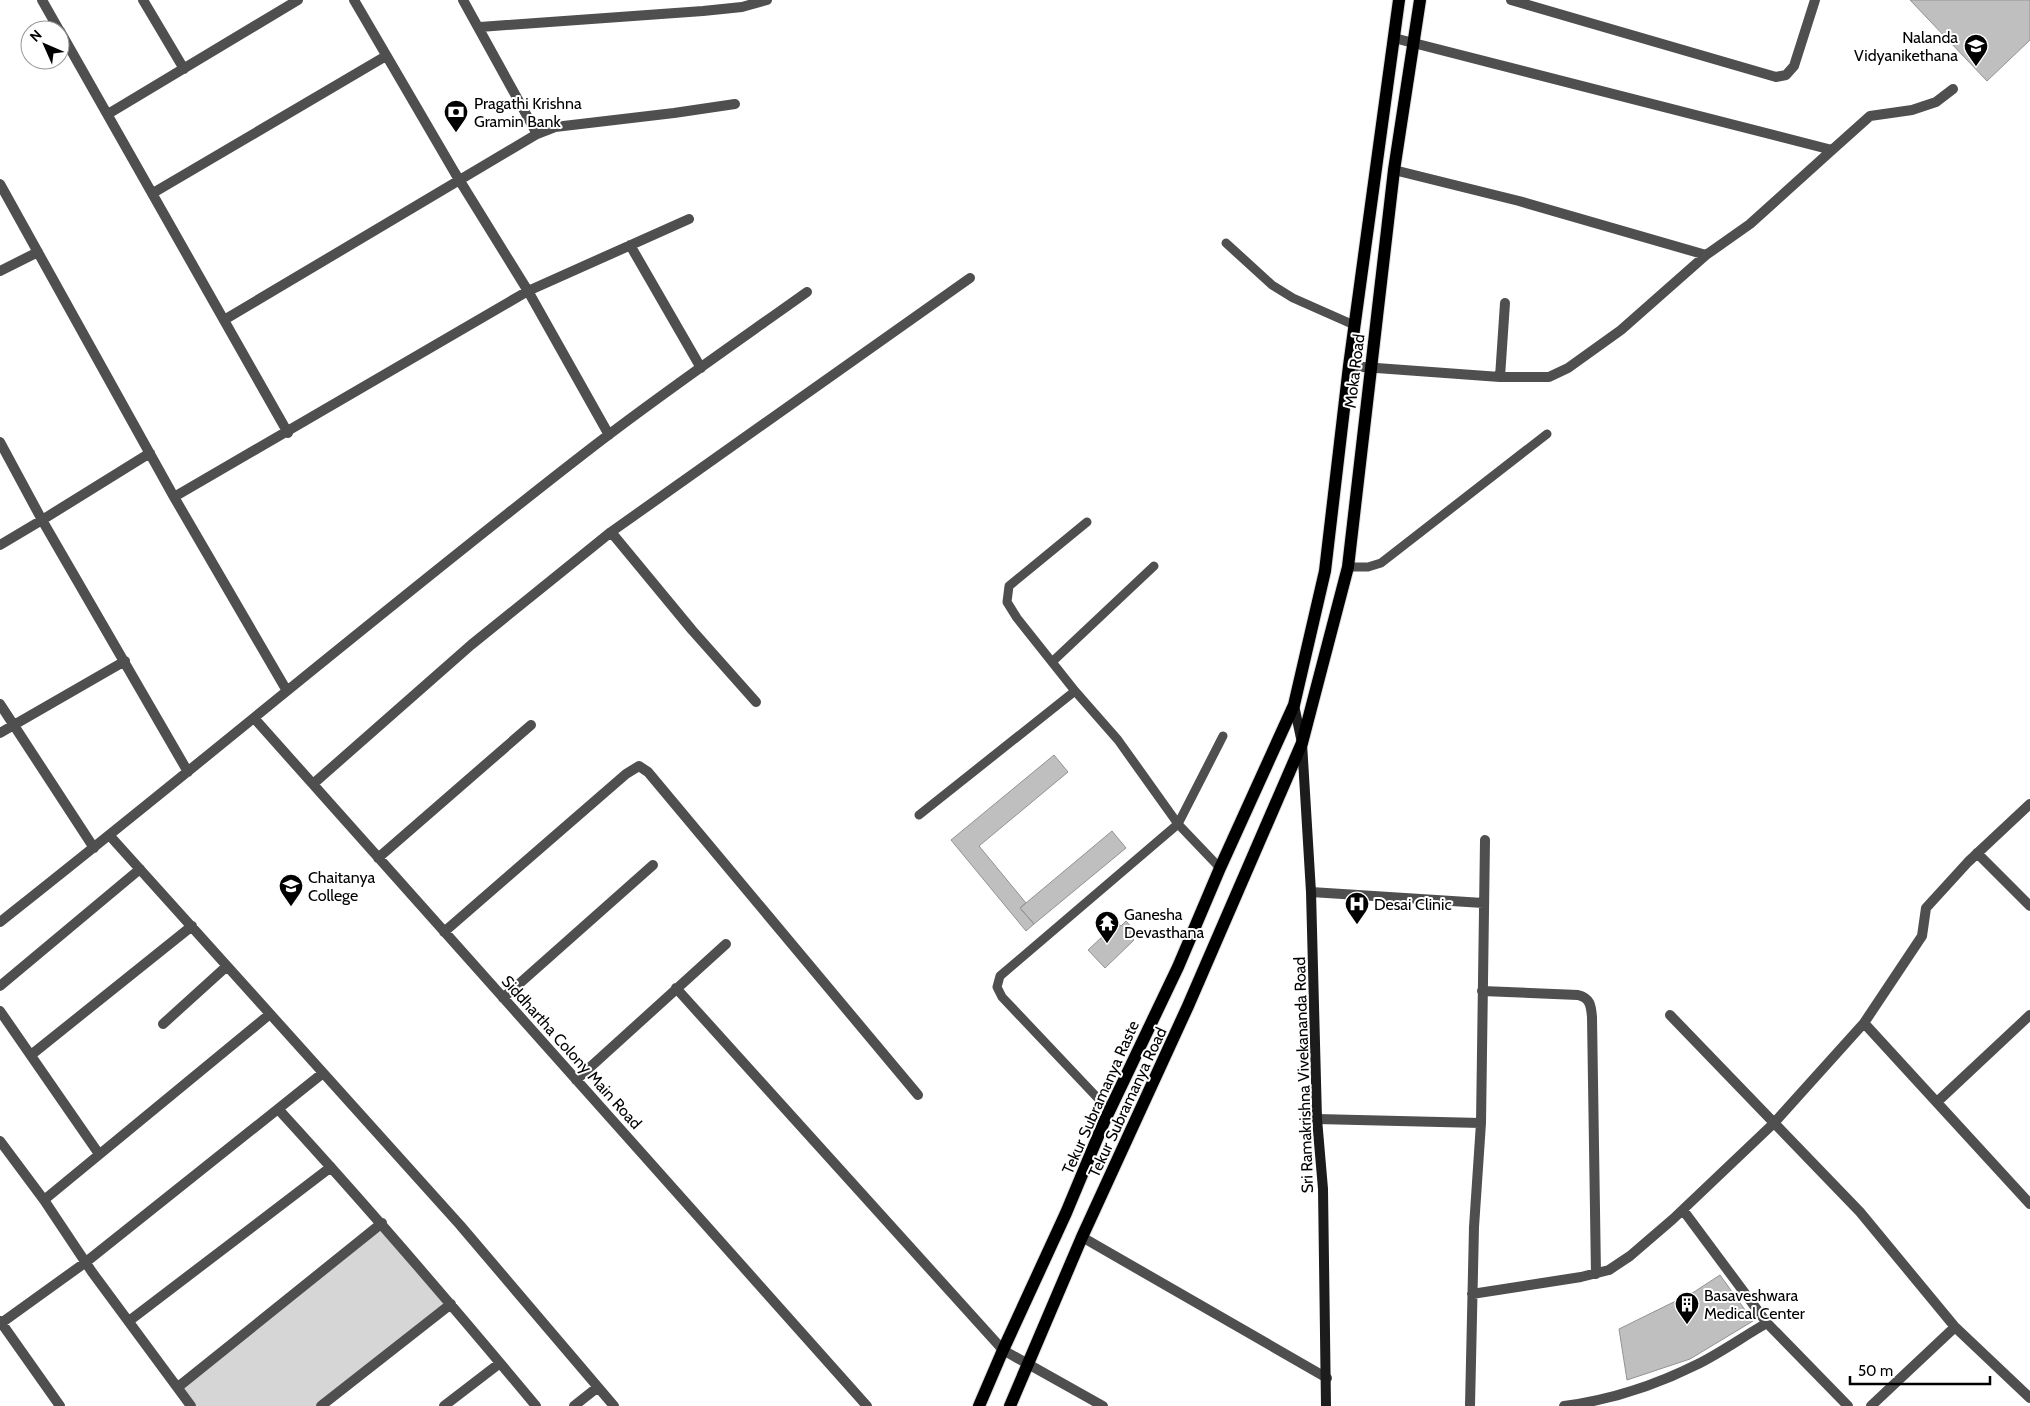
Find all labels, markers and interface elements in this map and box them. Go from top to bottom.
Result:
north arrow [20,20,70,70]
text: N [26,26,46,46]
place label: Nalanda Vidyanikethana [1854,28,1958,65]
school or university icon: Nalanda Vidyanikethana [1963,33,1989,67]
place label: Pragathi Krishna Gramin Bank [474,94,582,131]
bank icon: Pragathi Krishna Gramin Bank [443,99,469,133]
street label: Moka Road [1341,333,1368,409]
place label: Chaitanya College [308,868,375,905]
school or university icon: Chaitanya College [278,873,304,907]
hospital icon: Desai Clinic [1344,891,1370,925]
place label: Desai Clinic [1374,895,1452,914]
place label: Ganesha Devasthana [1124,905,1204,942]
temple icon: Ganesha Devasthana [1094,910,1120,944]
street label: Sri Ramakrishna Vivekananda Road [1290,957,1317,1193]
street label: Siddhartha Colony Main Road [498,972,646,1133]
street label: Tekur Subramanya Raste [1058,1018,1143,1177]
street label: Tekur Subramanya Road [1084,1024,1171,1180]
place label: Basaveshwara Medical Center [1704,1286,1806,1323]
building icon: Basaveshwara Medical Center [1674,1291,1700,1325]
scale bar [1850,1354,1990,1386]
text: 50 m [1858,1362,1893,1380]

